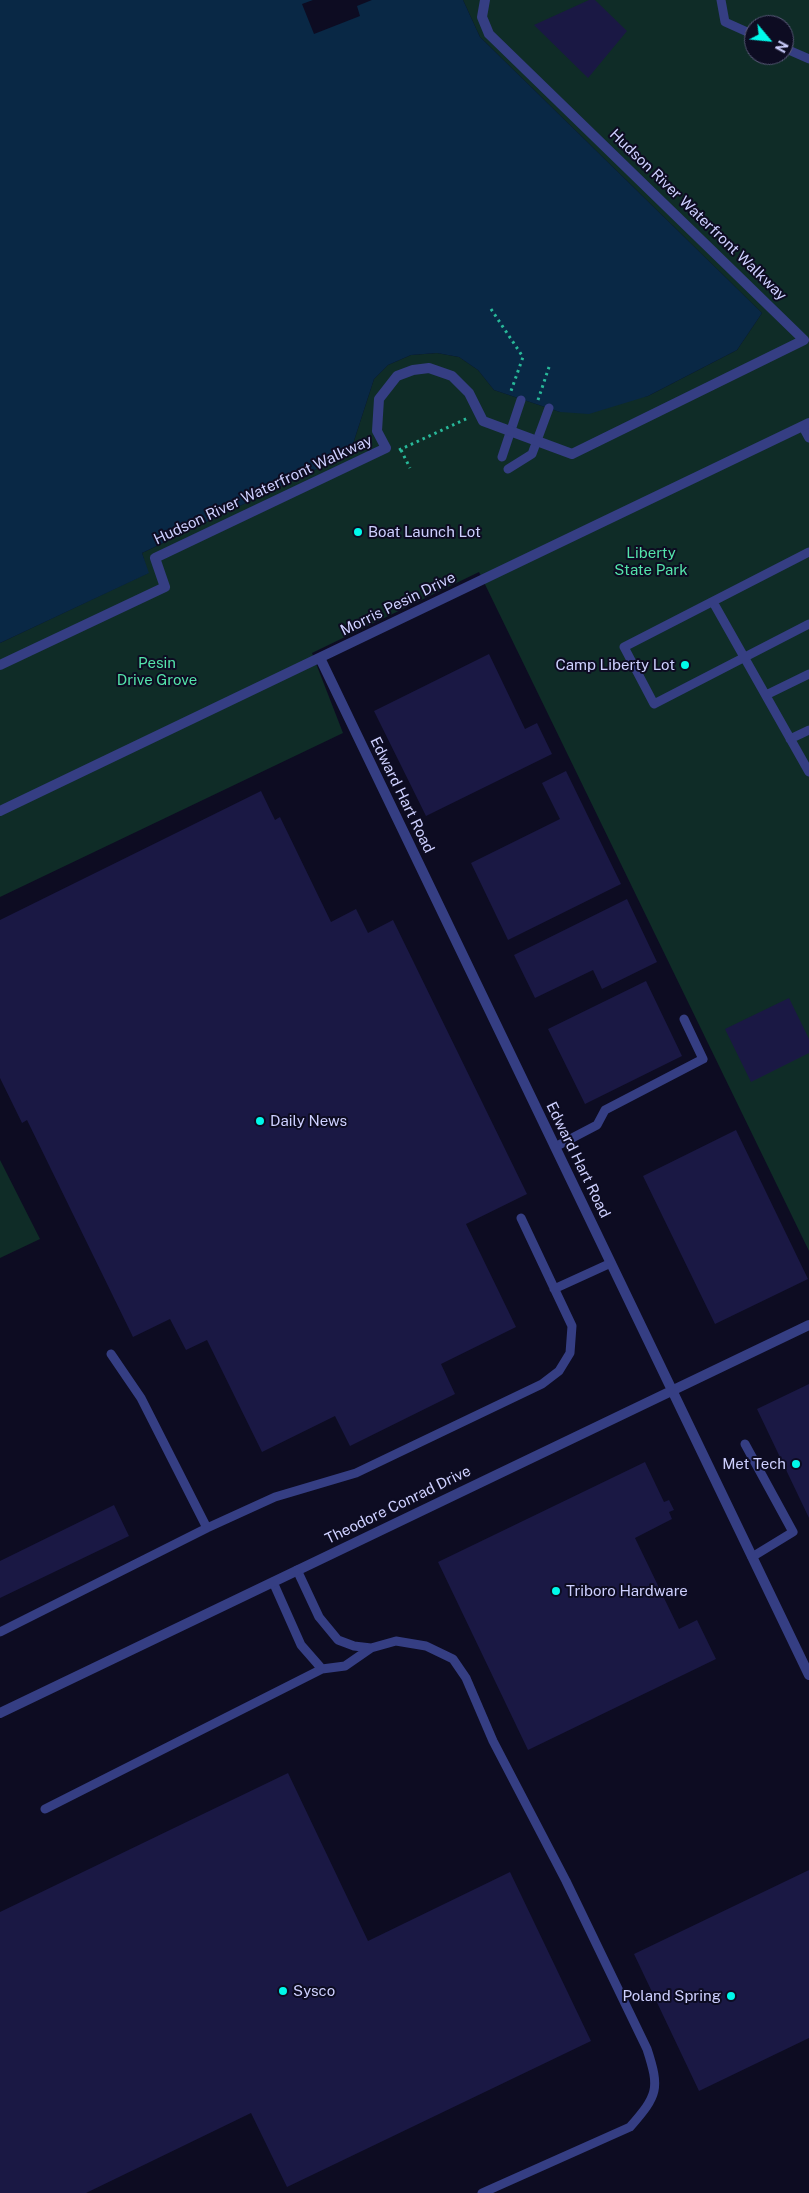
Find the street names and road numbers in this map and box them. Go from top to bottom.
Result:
street label: Hudson River Waterfront Walkway [606,125,790,305]
street label: Hudson River Waterfront Walkway [151,431,375,549]
street label: Morris Pesin Drive [338,568,458,640]
street label: Edward Hart Road [366,734,438,856]
street label: Edward Hart Road [542,1099,614,1221]
street label: Theodore Conrad Drive [322,1462,474,1548]

